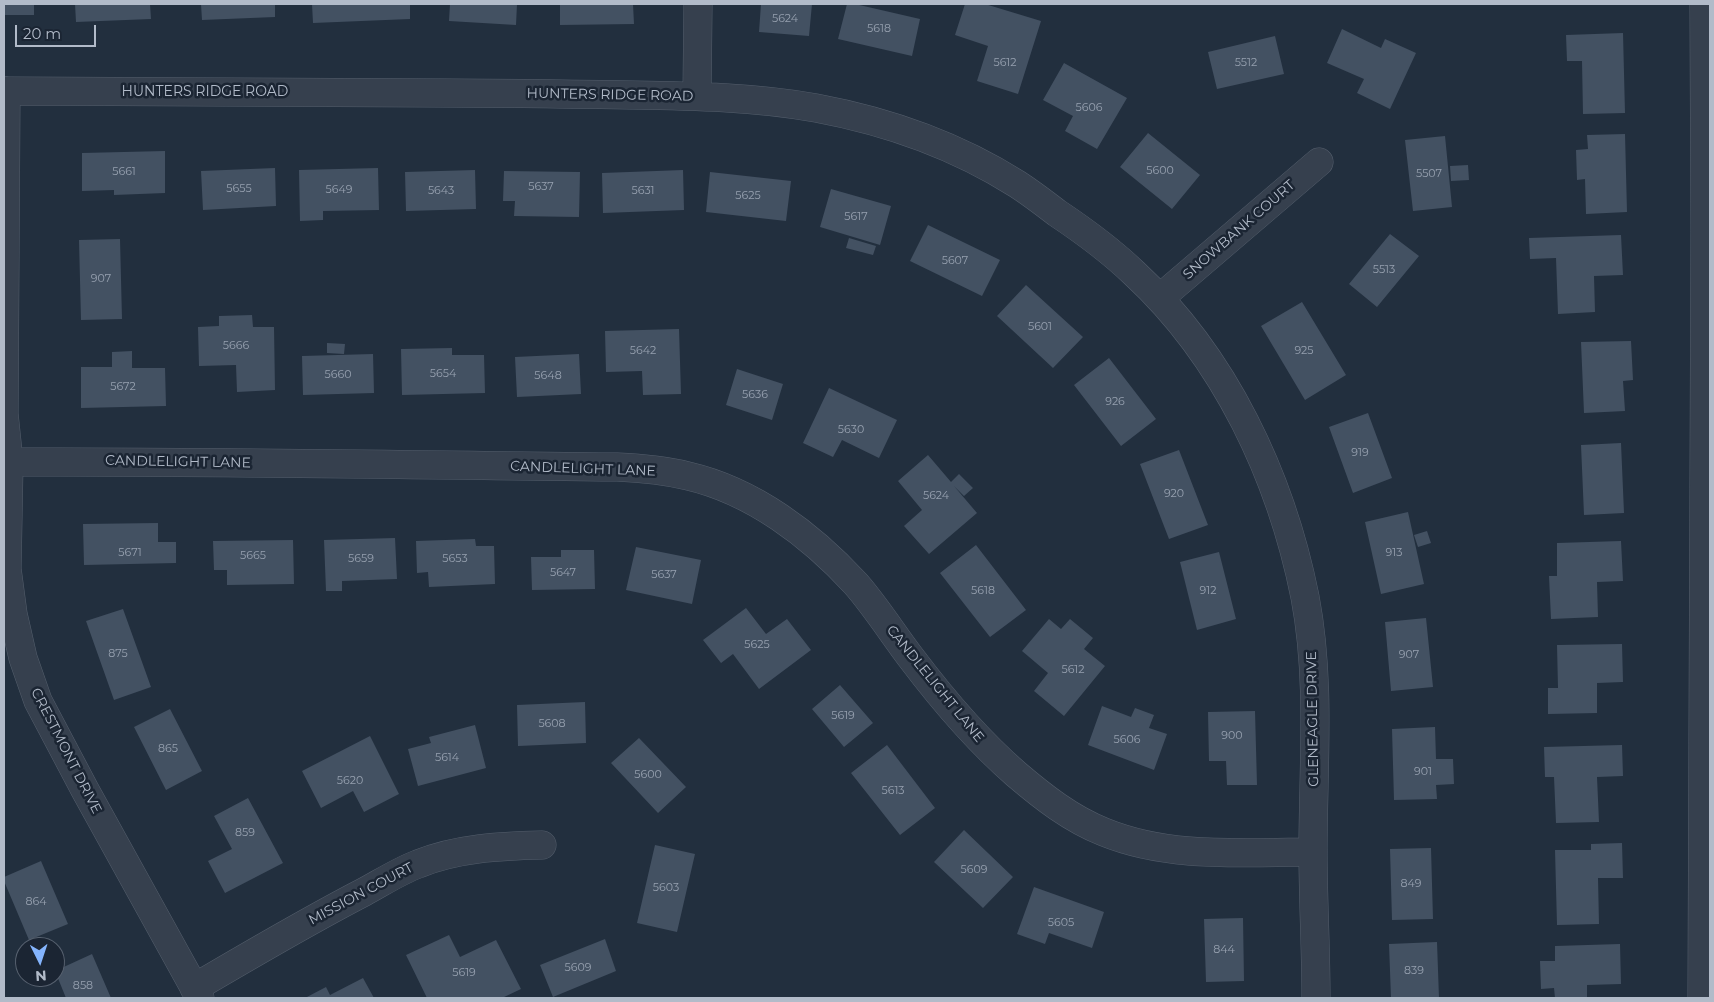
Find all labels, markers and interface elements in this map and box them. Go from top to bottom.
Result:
house number: 5624 [772,12,798,26]
scale bar [18,15,99,47]
house number: 5618 [867,22,891,36]
text: 20 m [23,24,61,43]
house number: 5612 [993,56,1017,70]
house number: 5512 [1235,56,1257,70]
street label: HUNTERS RIDGE ROAD [122,84,288,100]
street label: HUNTERS RIDGE ROAD [526,85,694,105]
house number: 5606 [1076,101,1102,115]
house number: 5600 [1146,164,1174,178]
house number: 5661 [112,165,136,179]
house number: 5507 [1416,167,1442,181]
street label: SNOWBANK COURT [1180,177,1298,283]
house number: 5637 [528,180,554,194]
house number: 5655 [226,182,252,196]
house number: 5649 [326,183,352,197]
house number: 5643 [428,184,454,198]
house number: 5631 [631,184,655,198]
house number: 5625 [735,189,761,203]
house number: 5617 [844,210,868,224]
house number: 5607 [942,254,968,268]
house number: 5513 [1373,263,1395,277]
house number: 907 [91,272,111,286]
house number: 5601 [1028,320,1052,334]
house number: 5666 [223,339,249,353]
house number: 5642 [630,344,656,358]
house number: 925 [1294,344,1314,358]
house number: 5654 [430,367,456,381]
house number: 5660 [325,368,351,382]
house number: 5648 [534,369,562,383]
house number: 5672 [110,380,136,394]
house number: 5636 [742,388,768,402]
house number: 926 [1105,395,1125,409]
house number: 5630 [838,423,864,437]
house number: 919 [1351,446,1369,460]
street label: CANDLELIGHT LANE [105,452,251,472]
street label: CANDLELIGHT LANE [510,458,656,480]
house number: 920 [1164,487,1184,501]
house number: 5624 [923,489,949,503]
house number: 5671 [118,546,142,560]
house number: 913 [1386,546,1402,560]
house number: 5665 [240,549,266,563]
house number: 5659 [348,552,374,566]
house number: 5653 [442,552,468,566]
house number: 5647 [550,566,576,580]
house number: 5637 [651,568,677,582]
house number: 5618 [971,584,995,598]
house number: 912 [1200,584,1216,598]
street label: CANDLELIGHT LANE [883,622,987,746]
house number: 5625 [744,638,770,652]
house number: 875 [108,647,128,661]
house number: 907 [1399,648,1419,662]
street label: GLENEAGLE DRIVE [1303,651,1323,787]
house number: 5612 [1061,663,1085,677]
street label: CRESTMONT DRIVE [27,685,105,817]
house number: 5619 [831,709,855,723]
house number: 5608 [538,717,566,731]
house number: 900 [1221,729,1243,743]
house number: 5606 [1114,733,1140,747]
house number: 865 [158,742,178,756]
house number: 5614 [435,751,459,765]
house number: 901 [1414,765,1432,779]
house number: 5600 [634,768,662,782]
house number: 5620 [337,774,363,788]
house number: 5613 [881,784,905,798]
house number: 859 [235,826,255,840]
street label: MISSION COURT [306,859,416,929]
house number: 5609 [961,863,987,877]
house number: 849 [1401,877,1421,891]
house number: 5603 [653,881,679,895]
house number: 864 [26,895,46,909]
house number: 5605 [1048,916,1074,930]
north arrow [15,937,65,987]
house number: 844 [1213,943,1235,957]
house number: 5609 [565,961,591,975]
house number: 839 [1404,964,1424,978]
house number: 5619 [452,966,476,980]
text: N [35,967,47,985]
house number: 858 [73,979,93,993]

